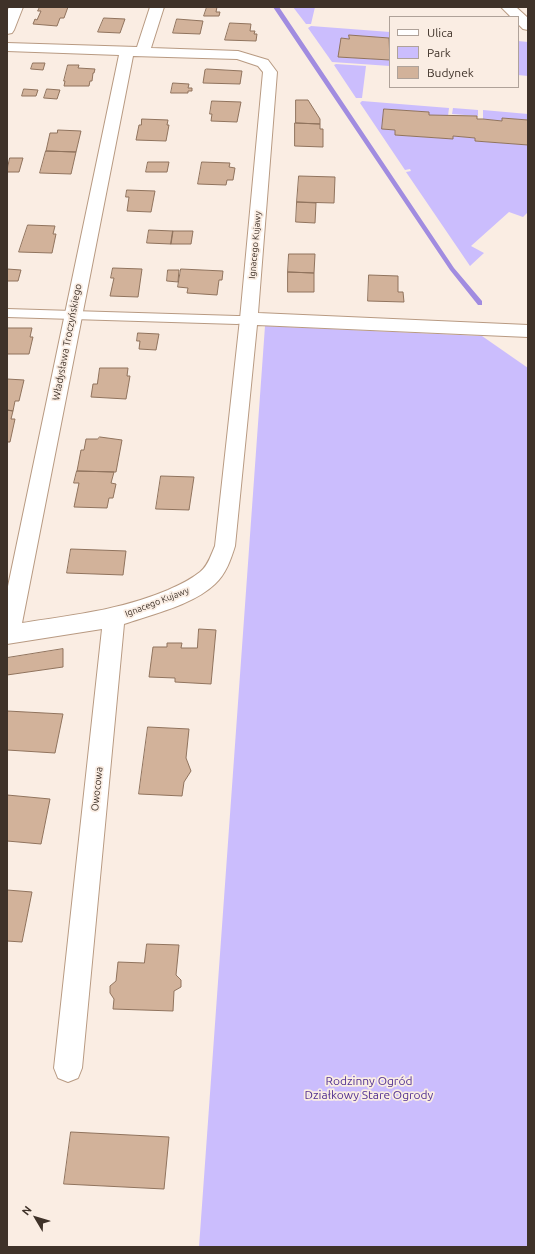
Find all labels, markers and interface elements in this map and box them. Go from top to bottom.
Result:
legend [389,16,519,88]
text: Ulica [427,26,453,39]
text: Park [427,46,451,59]
text: Budynek [427,66,474,79]
street label: Ignacego Kujawy [247,211,263,279]
street label: Władysława Troczyńskiego [50,283,84,401]
street label: Ignacego Kujawy [123,585,191,619]
street label: Owocowa [89,766,105,812]
park label: Rodzinny Ogród Działkowy Stare Ogrody [305,1074,433,1102]
north arrow [16,1198,56,1238]
text: N [19,1204,34,1218]

